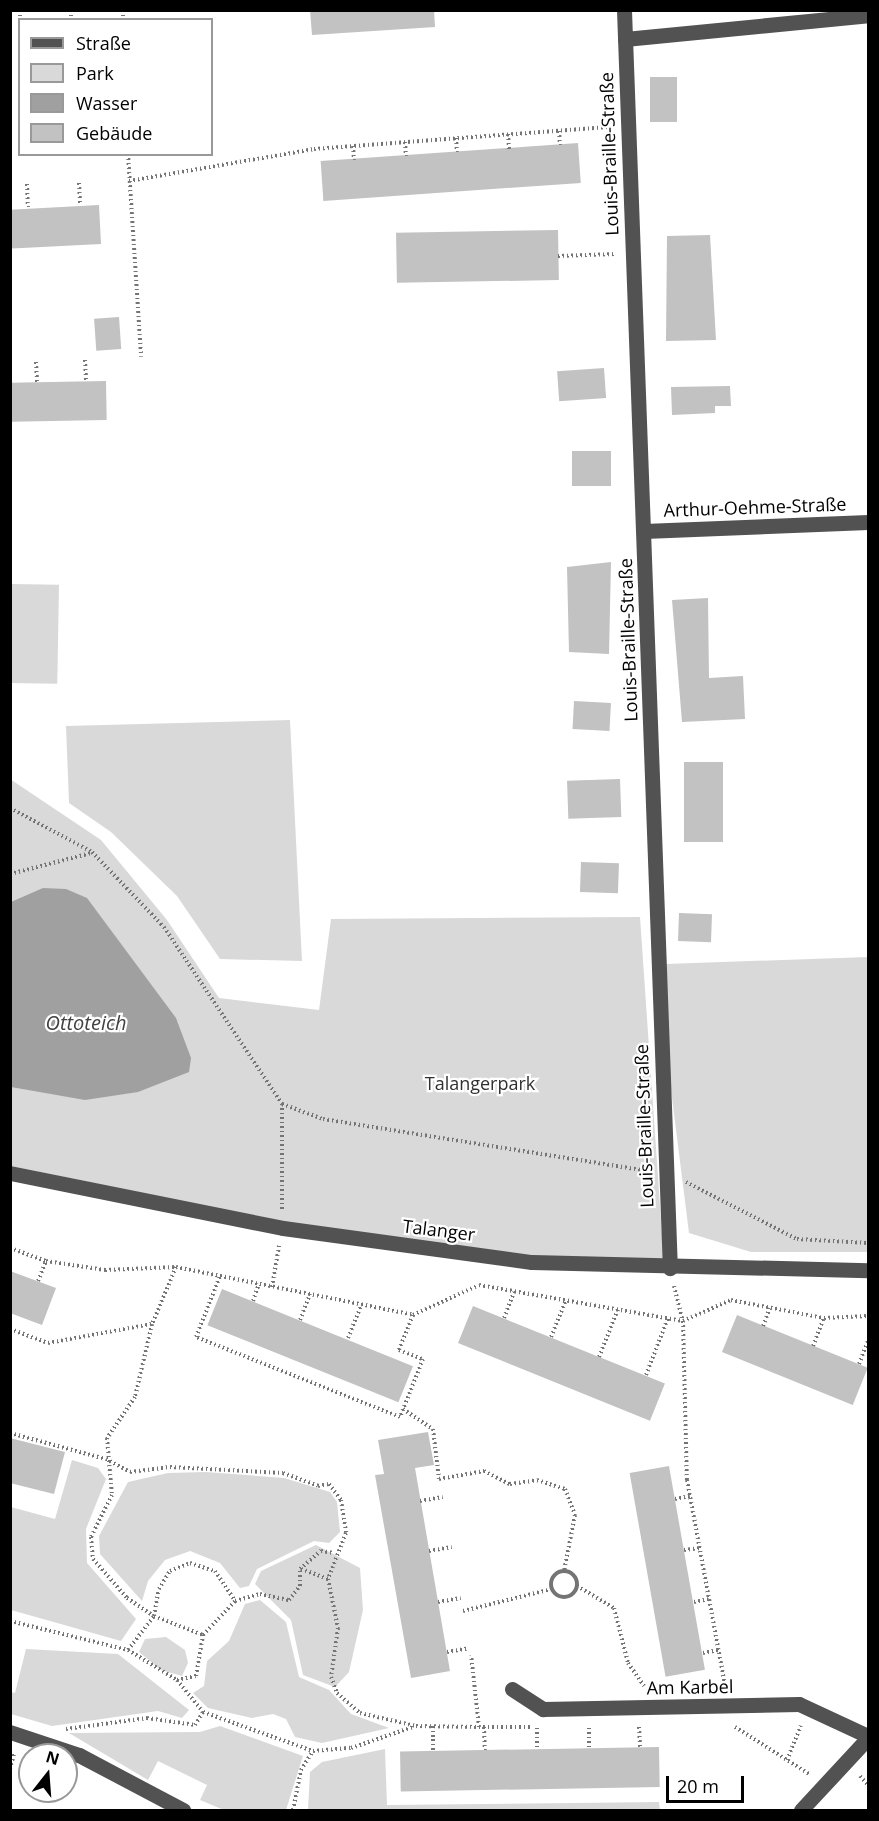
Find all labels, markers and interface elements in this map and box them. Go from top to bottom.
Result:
legend [18,18,213,156]
text: Straße [76,31,131,55]
text: Park [76,61,114,85]
street label: Louis-Braille-Straße [595,72,623,236]
text: Wasser [76,91,137,115]
text: Gebäude [76,121,152,145]
street label: Arthur-Oehme-Straße [663,493,847,521]
street label: Louis-Braille-Straße [614,558,642,722]
water label: Ottoteich [45,1010,127,1034]
street label: Louis-Braille-Straße [630,1044,658,1208]
park label: Talangerpark [425,1072,535,1094]
street label: Talanger [402,1215,476,1245]
street label: Am Karbel [646,1675,734,1699]
north arrow [18,1743,78,1803]
text: N [43,1745,62,1770]
scale bar [669,1764,747,1802]
text: 20 m [677,1774,719,1798]

